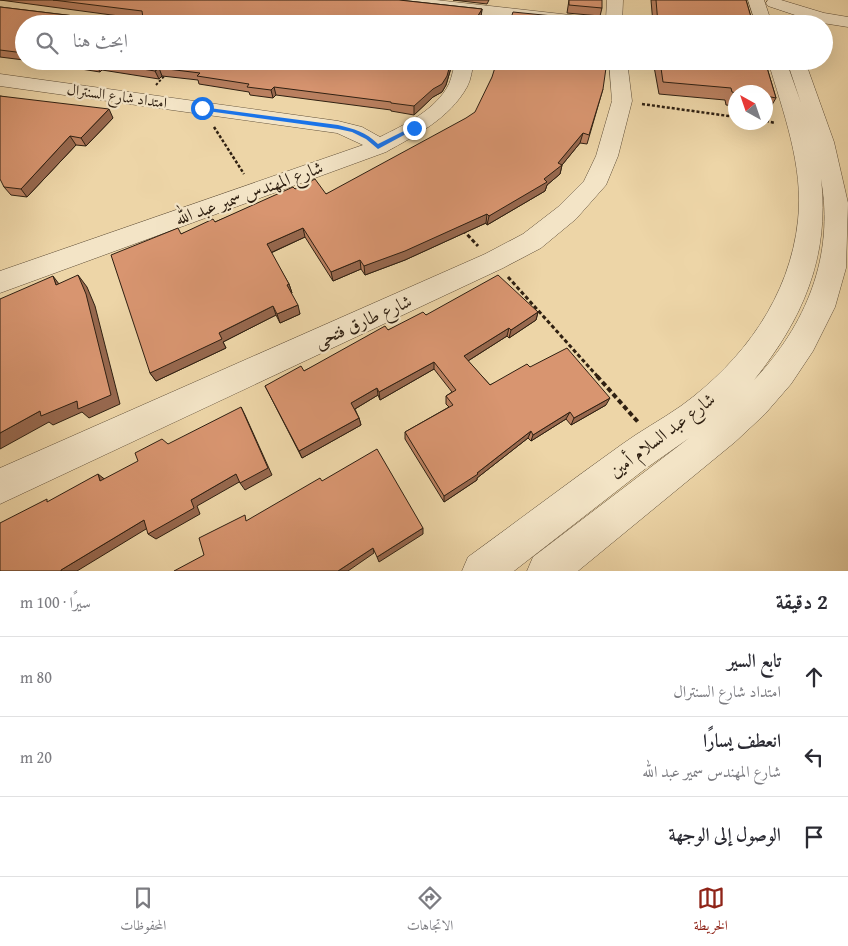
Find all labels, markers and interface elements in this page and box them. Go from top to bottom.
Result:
search box [15,15,833,70]
text: ابحث هنا [73,26,128,54]
icon: search [33,29,61,57]
street label: امتداد شارع السنترال [65,78,169,116]
north arrow [728,85,773,130]
route start [191,97,214,120]
route end [403,117,426,140]
street label: شارع المهندس سمير عبد الله [171,153,328,234]
street label: شارع طارق فتحى [310,287,417,356]
street label: شارع عبد السلام أمين [603,386,722,486]
text: 2 دقيقة [776,586,828,617]
text: سيرًا · 100 m [20,590,91,614]
text: تابع السير [727,646,781,674]
icon: ahead [800,663,828,691]
text: 80 m [20,665,52,689]
text: امتداد شارع السنترال [673,679,781,703]
text: انعطف يسارًا [703,726,781,754]
icon: left [800,743,828,771]
text: 20 m [20,745,52,769]
text: شارع المهندس سمير عبد الله [642,759,781,783]
text: الوصول إلى الوجهة [669,820,781,848]
icon: arrive [800,823,828,851]
tab: المحفوظات [120,884,166,939]
tab: الاتجاهات [407,884,453,939]
tab: الخريطة [694,884,728,939]

